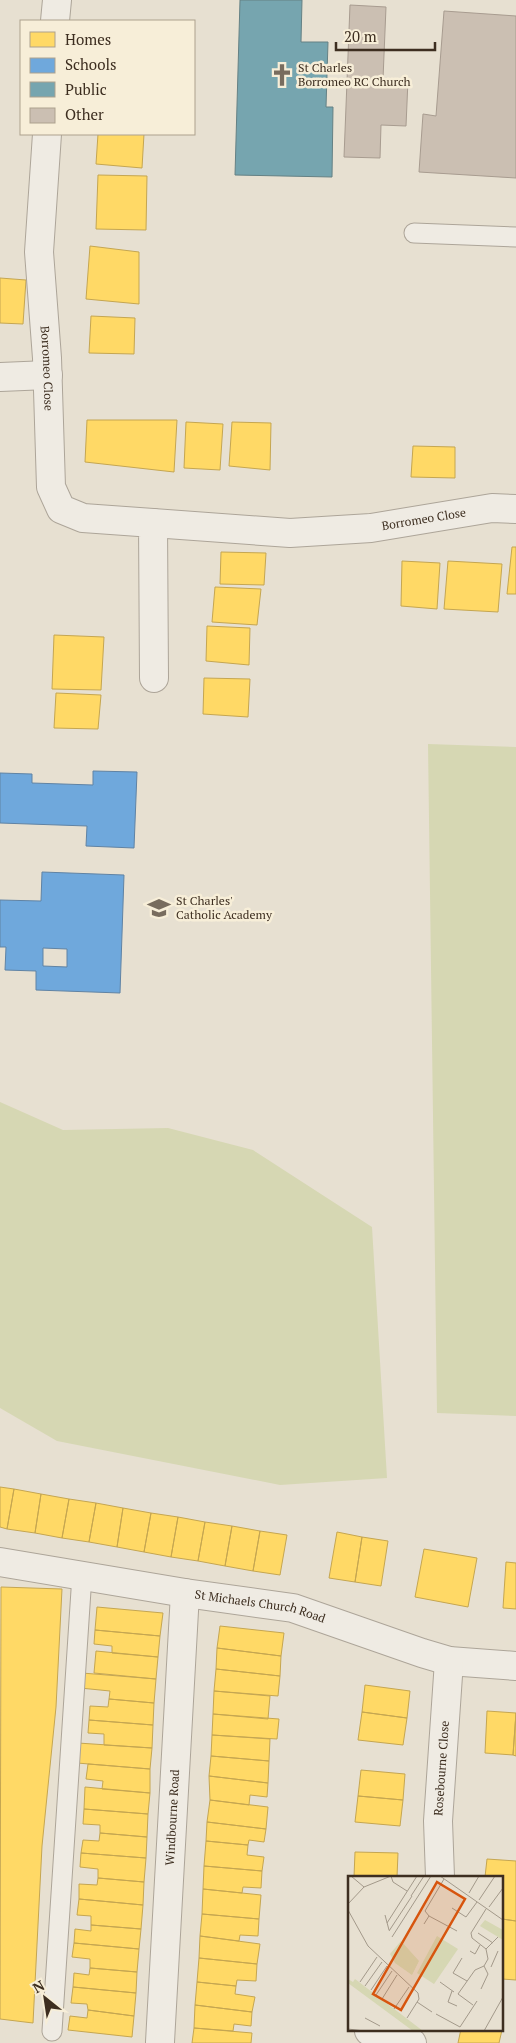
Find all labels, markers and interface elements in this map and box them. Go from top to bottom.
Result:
legend [20,20,195,135]
scale bar [336,20,435,52]
text: 20 m [344,26,377,46]
text: Homes [65,29,111,49]
text: Schools [65,54,116,74]
place label: St Charles Borromeo RC Church [298,60,411,89]
church icon: St Charles Borromeo RC Church [269,62,295,88]
text: Public [65,79,107,99]
text: Other [65,104,104,124]
street label: Borromeo Close [38,325,57,411]
street label: Borromeo Close [380,504,467,533]
place label: St Charles' Catholic Academy [176,893,273,922]
school or university icon: St Charles' Catholic Academy [146,895,172,921]
street label: St Michaels Church Road [194,1586,328,1626]
street label: Rosebourne Close [430,1720,452,1816]
street label: Windbourne Road [162,1769,182,1866]
inset map [348,1876,504,2030]
north arrow [20,1973,70,2023]
text: N [29,1975,48,1997]

